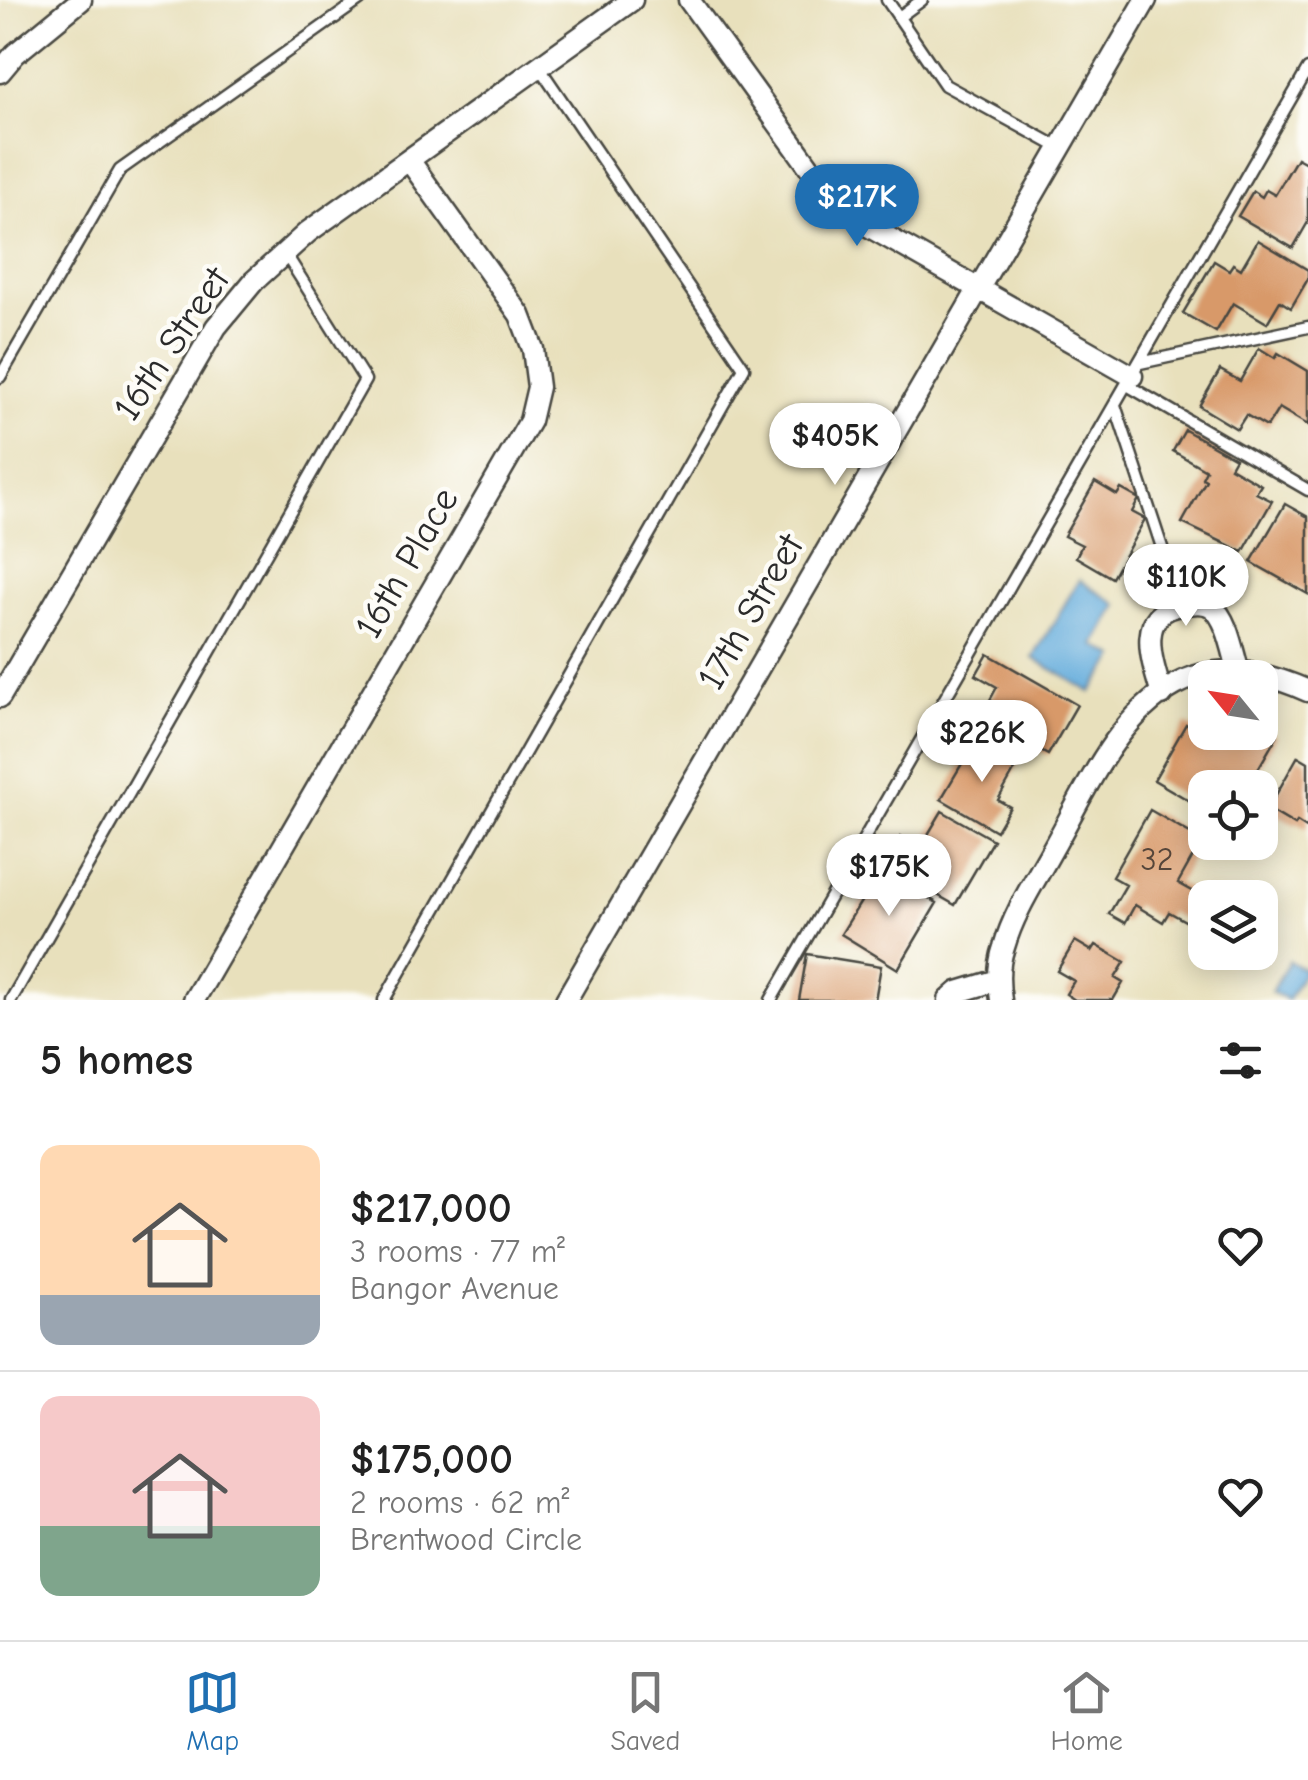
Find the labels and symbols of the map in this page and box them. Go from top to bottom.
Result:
pin: $217K [787,164,927,249]
street label: 16th Street [105,258,240,429]
pin: $405K [765,403,905,488]
street label: 16th Place [346,480,468,646]
street label: 17th Street [689,526,814,698]
pin: $110K [1116,544,1256,629]
north arrow [1188,660,1278,750]
pin: $226K [912,700,1052,785]
pin: $175K [819,834,959,919]
house number: 32 [1141,841,1173,878]

